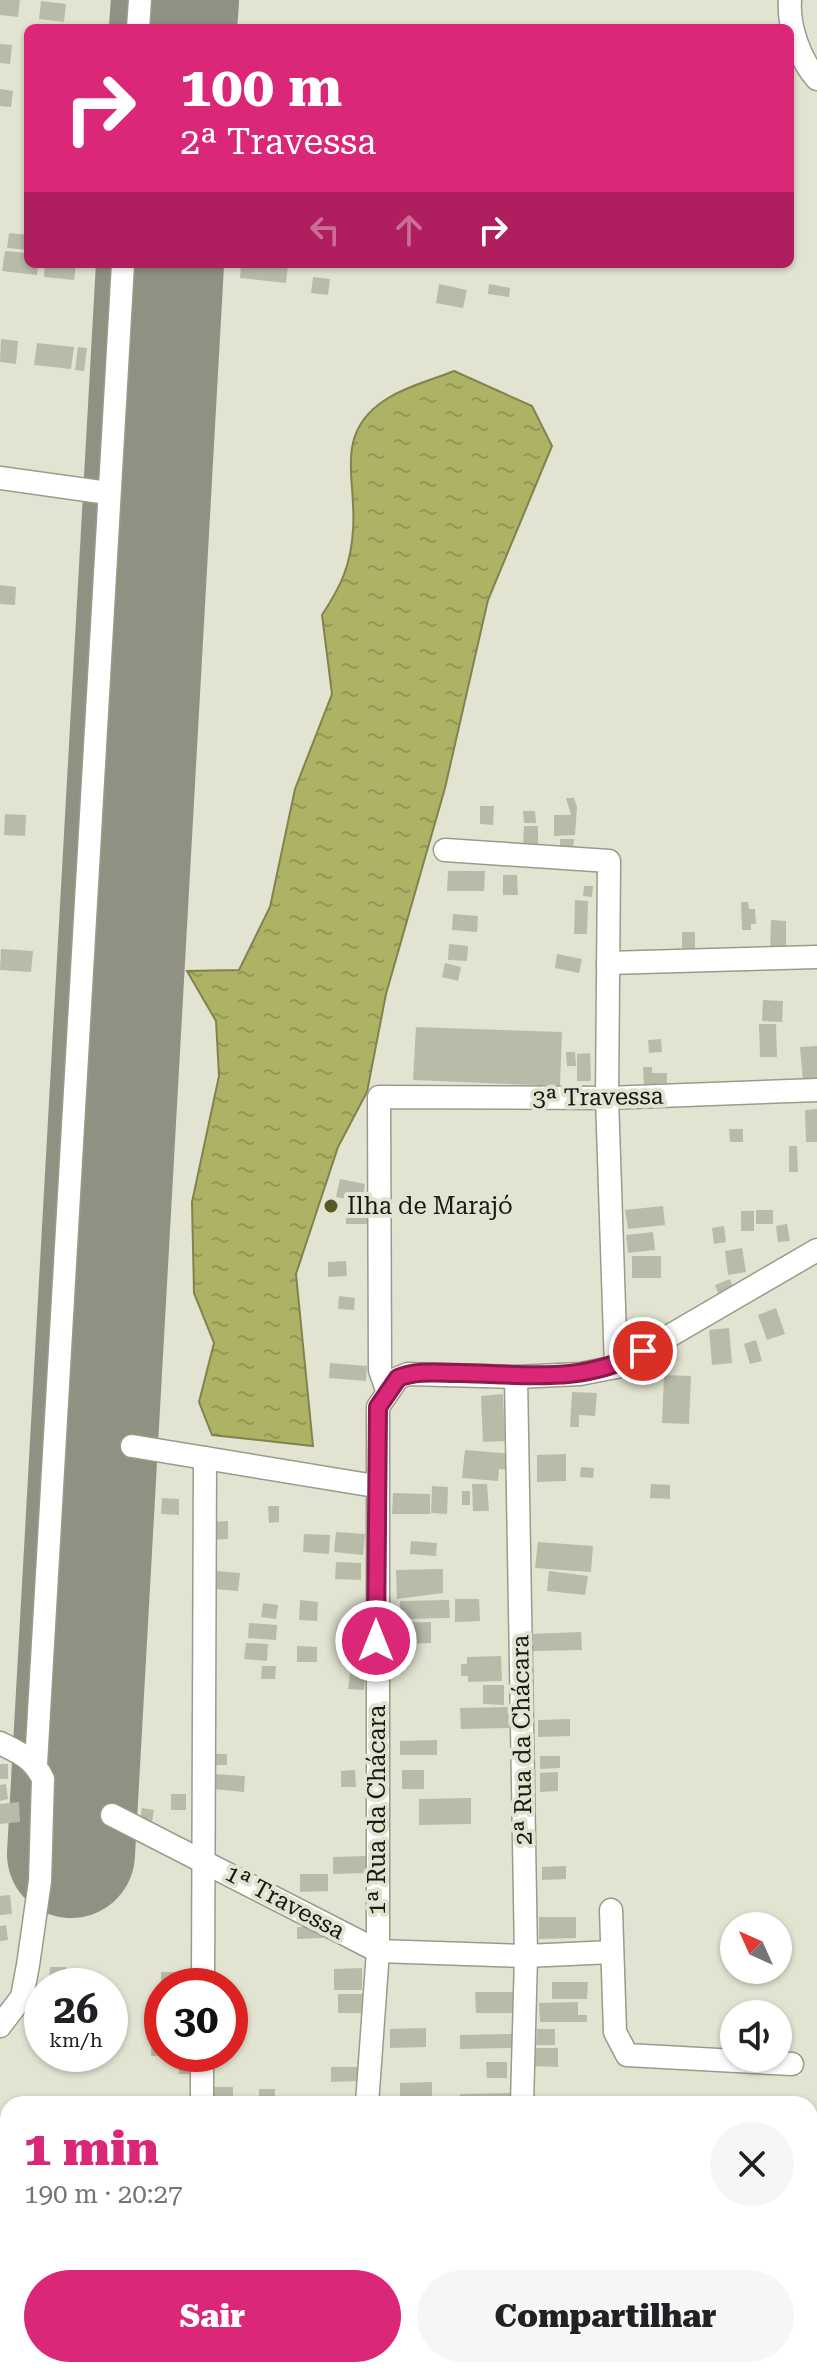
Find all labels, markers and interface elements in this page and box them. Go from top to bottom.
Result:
text: 100 m [180,54,342,120]
icon: right [48,56,152,160]
text: 2ª Travessa [180,121,377,163]
icon: left [303,208,347,252]
icon: ahead [387,208,431,252]
icon: right [471,208,515,252]
street label: 3ª Travessa [532,1082,664,1112]
place label: Ilha de Marajó [347,1192,513,1220]
marker: Ilha de Marajó [322,1197,340,1215]
pin [609,1317,677,1385]
icon: arrive [621,1329,665,1373]
position arrow [334,1599,418,1683]
street label: 2ª Rua da Chácara [506,1635,538,1845]
street label: 1ª Rua da Chácara [363,1705,391,1915]
street label: 1ª Travessa [221,1859,349,1945]
north arrow [720,1912,792,1984]
map controls [720,1912,792,2072]
speed limit sign: 30 [144,1968,248,2072]
text: 26 [54,1986,98,2033]
button: sound [720,2000,792,2072]
text: km/h [49,2028,103,2052]
text: 1 min [24,2121,159,2177]
button: close [710,2122,794,2206]
text: 190 m · 20:27 [24,2179,183,2209]
button: Sair [24,2270,401,2362]
button: Compartilhar [417,2270,794,2362]

